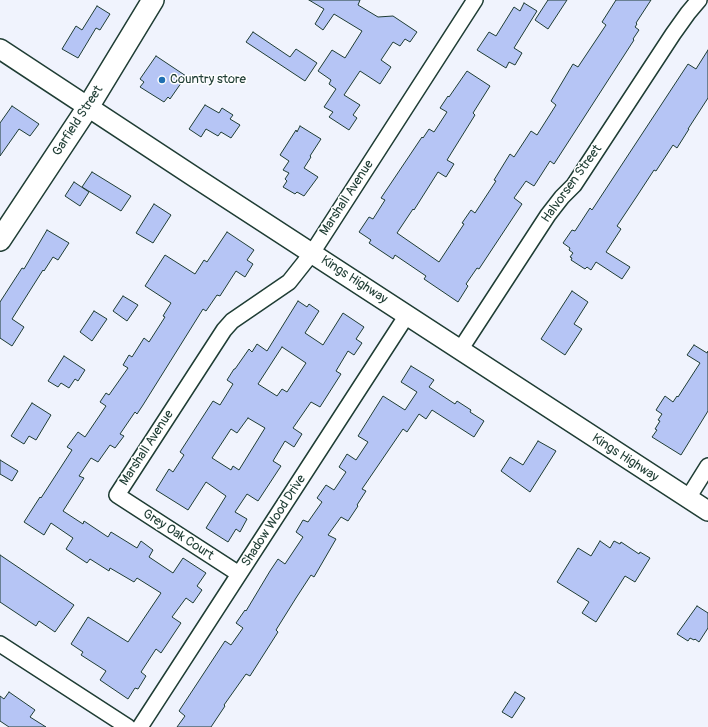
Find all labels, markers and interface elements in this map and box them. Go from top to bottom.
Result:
place label: Country store [170,72,246,88]
marker: Country store [157,75,167,85]
street label: Garfield Street [49,83,107,159]
street label: Halvorsen Street [539,142,605,226]
street label: Marshall Avenue [317,157,377,239]
street label: Kings Highway [318,253,390,307]
street label: Marshall Avenue [117,407,177,489]
street label: Kings Highway [589,431,661,485]
street label: Shadow Wood Drive [239,472,309,570]
street label: Grey Oak Court [139,506,217,564]

